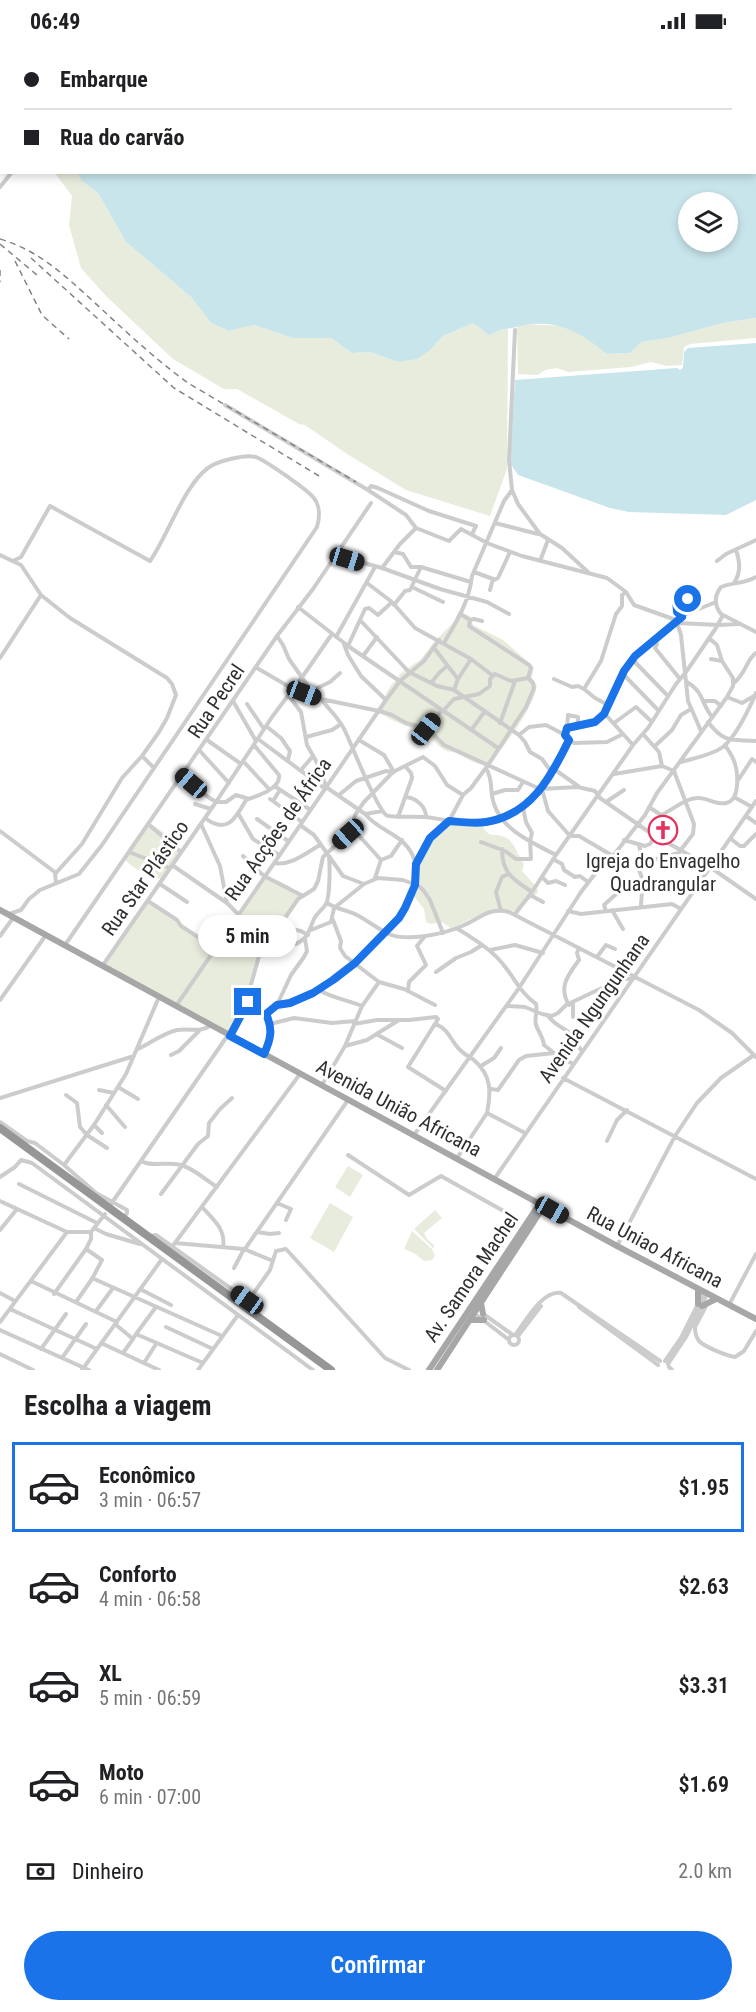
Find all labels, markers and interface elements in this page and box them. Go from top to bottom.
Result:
text: 06:49 [30,9,81,34]
text: Embarque [60,67,148,92]
text: Rua do carvão [60,125,184,150]
map controls [678,192,738,252]
button: layers [678,192,738,252]
car [327,545,367,573]
route start [674,585,701,612]
street label: Rua Pecrel [183,660,249,742]
car [284,678,324,708]
car [408,709,444,749]
street label: Rua Acções de África [220,753,336,905]
car [171,765,211,801]
church icon: Igreja do Envagelho Quadrangular [647,814,679,846]
car [329,815,367,853]
street label: Rua Star Plástico [96,816,194,940]
place label: Igreja do Envagelho Quadrangular [586,849,740,896]
callout: 5 min [198,915,298,957]
text: 5 min [225,924,270,948]
street label: Avenida Ngungunhana [534,929,654,1087]
route end [234,988,261,1015]
street label: Avenida União Africana [312,1054,486,1162]
car [532,1193,572,1227]
street label: Rua Uniao Africana [583,1201,727,1293]
street label: Av. Samora Machel [419,1208,523,1346]
car [227,1282,267,1318]
text: Escolha a viagem [24,1390,212,1422]
icon: car [27,1460,81,1514]
text: Econômico [99,1463,195,1488]
text: $1.95 [678,1475,729,1500]
text: 3 min · 06:57 [99,1488,201,1512]
icon: car [27,1559,81,1613]
text: Conforto [99,1562,177,1587]
text: $2.63 [678,1574,729,1599]
text: 4 min · 06:58 [99,1587,201,1611]
icon: car [27,1658,81,1712]
text: XL [99,1661,122,1686]
text: $3.31 [678,1673,729,1698]
text: 5 min · 06:59 [99,1686,201,1710]
icon: car [27,1757,81,1811]
text: Moto [99,1760,144,1785]
text: $1.69 [678,1772,729,1797]
text: 6 min · 07:00 [99,1785,201,1809]
icon: cash [24,1855,57,1888]
text: Dinheiro [72,1859,144,1884]
text: 2.0 km [678,1859,732,1883]
button: Confirmar [24,1931,732,2000]

